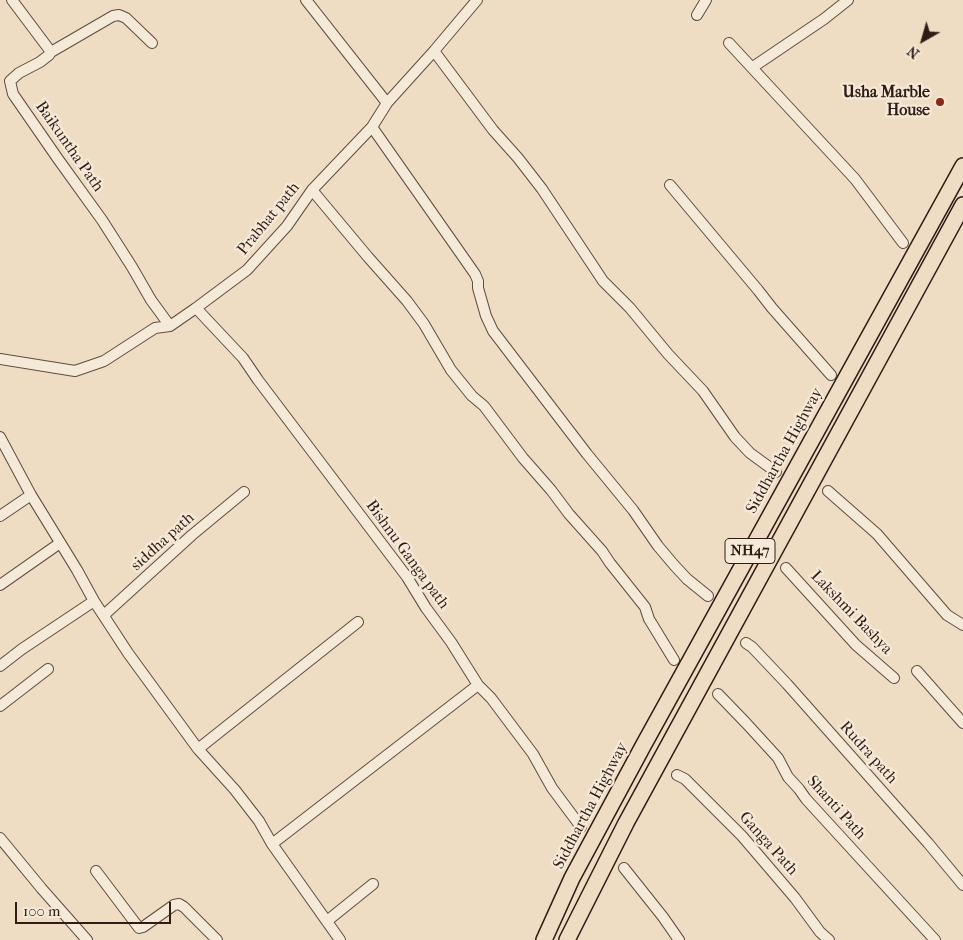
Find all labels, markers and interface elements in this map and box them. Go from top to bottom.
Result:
north arrow [898,15,948,65]
text: N [904,42,923,62]
place label: Usha Marble House [843,83,930,121]
marker: Usha Marble House [934,96,946,108]
street label: Baikuntha Path [31,98,107,196]
street label: Prabhat path [234,179,304,259]
street label: Siddhartha Highway [742,385,828,517]
street label: Bishnu Ganga path [361,497,453,613]
street label: siddha path [127,509,199,575]
road number: NH47 [725,538,775,564]
street label: Lakshmi Bashya [806,567,896,659]
street label: Rudra path [835,718,901,788]
street label: Siddhartha Highway [549,739,633,873]
street label: Shanti Path [802,772,870,844]
street label: Ganga Path [734,808,802,880]
scale bar [18,892,174,924]
text: 100 m [23,902,61,920]

